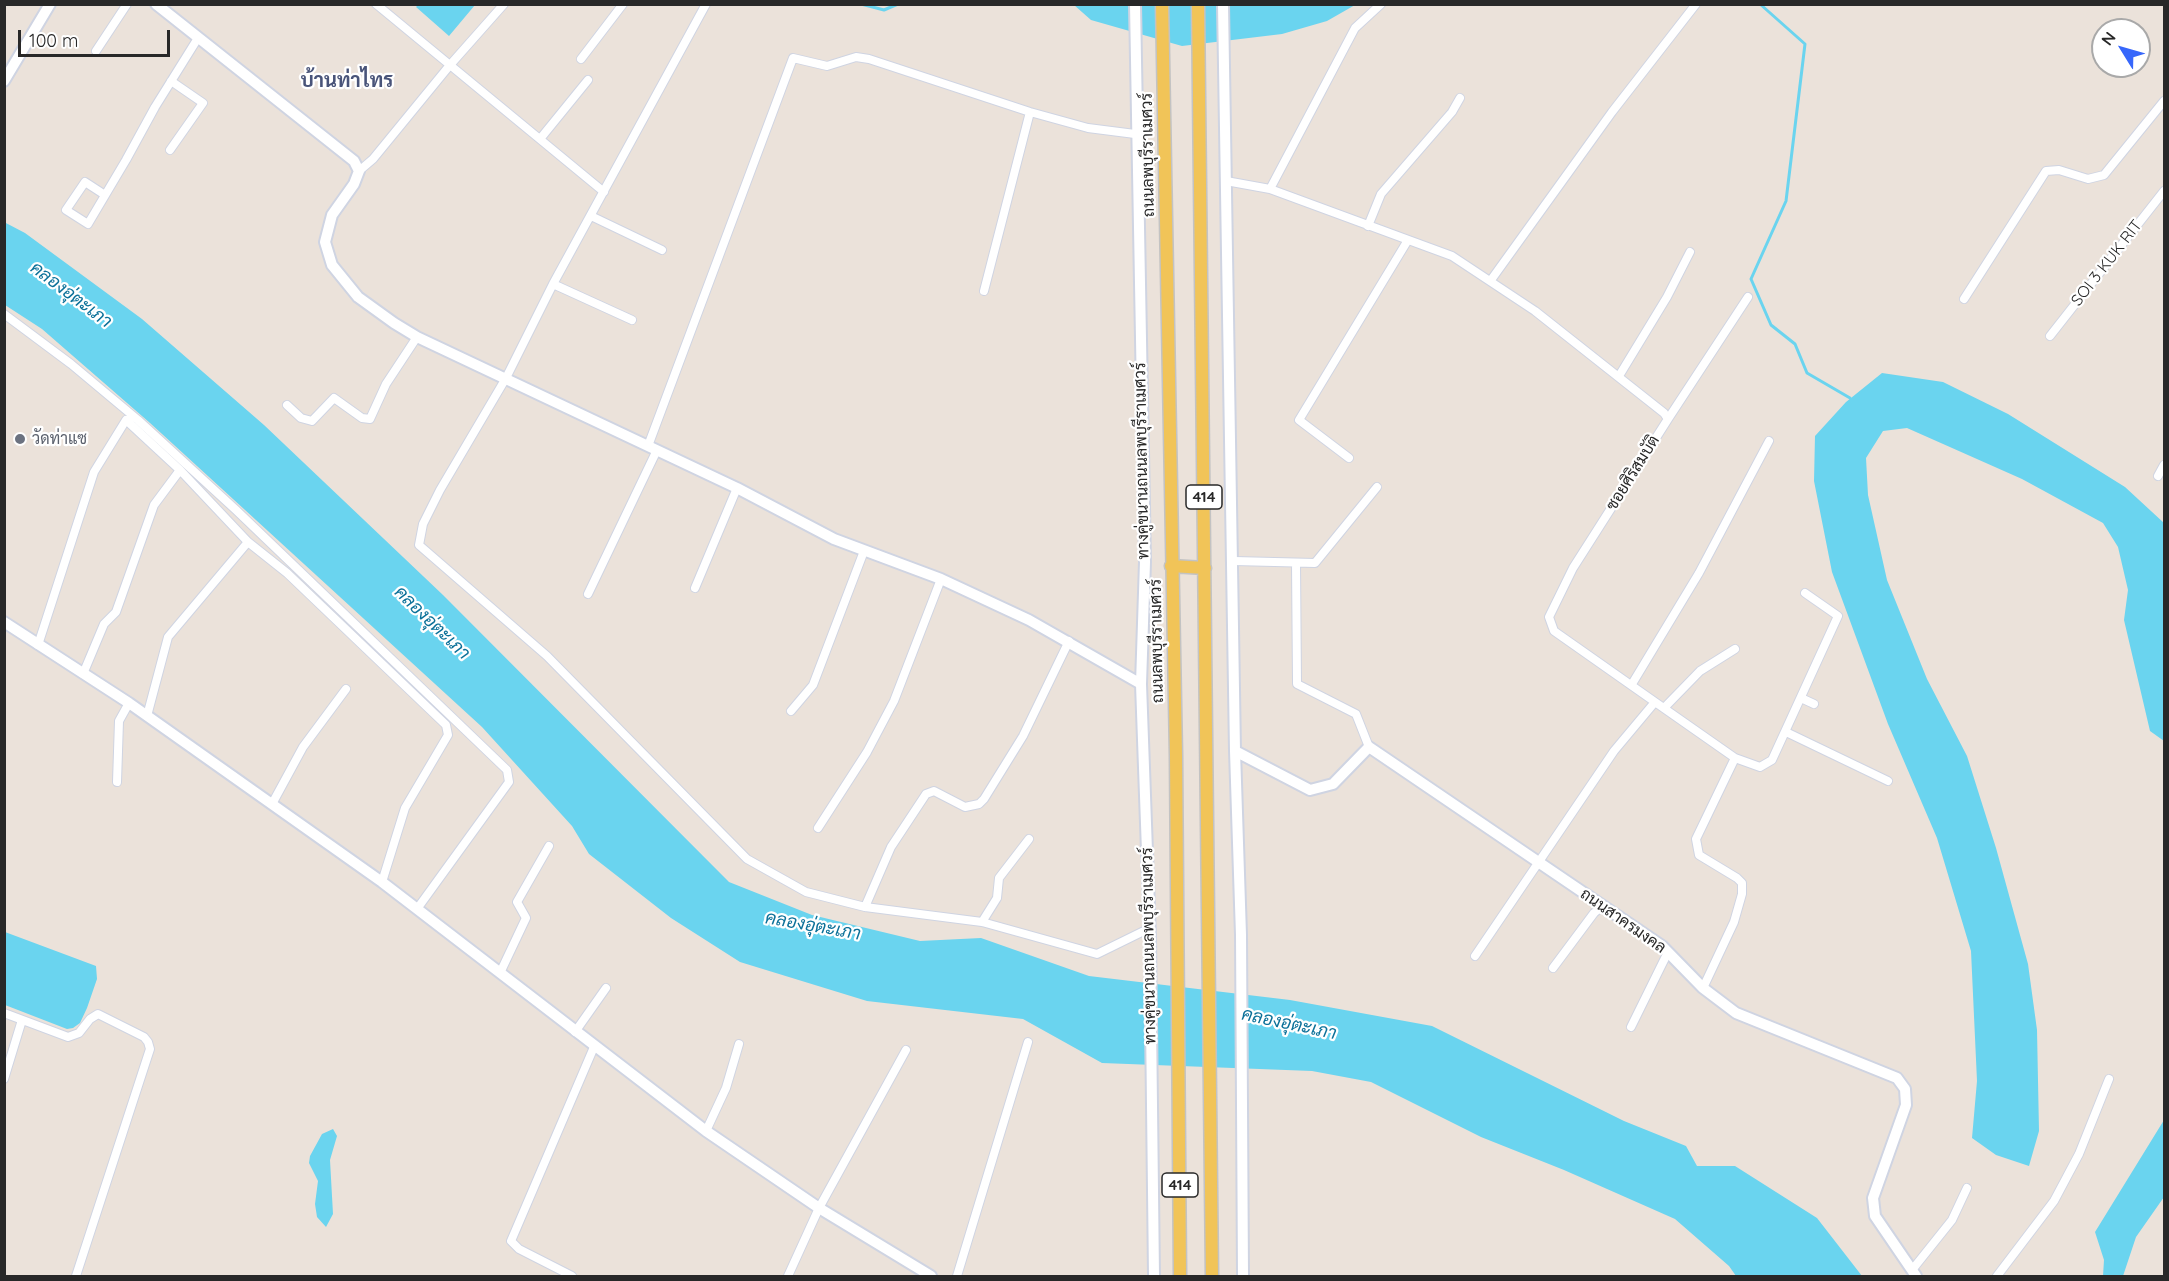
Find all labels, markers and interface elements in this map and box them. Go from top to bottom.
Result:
scale bar [21,18,172,56]
north arrow [2091,18,2151,78]
text: N [2097,28,2120,49]
text: 100 m [29,29,78,52]
district label: บ้านท่าไทร [301,69,393,93]
street label: ถนนลพบุรีราเมศวร์ [1137,93,1159,217]
street label: SOI 3 KUK RIT [2067,216,2147,310]
water label: คลองอุ่ตะเภา [26,257,116,333]
street label: ทางคู่ขนานถนนลพบุรีราเมศวร์ [1131,362,1153,560]
place label: วัดท่าแซ [32,429,87,449]
marker: วัดท่าแซ [13,432,27,446]
street label: ซอยศิริสมบัติ [1602,432,1664,514]
road number: 414 [1186,485,1222,509]
street label: ถนนลพบุรีราเมศวร์ [1146,579,1168,703]
water label: คลองอุ่ตะเภา [390,582,474,664]
street label: ทางคู่ขนานถนนลพบุรีราเมศวร์ [1138,847,1160,1045]
street label: ถนนสาครมงคล [1576,884,1670,958]
water label: คลองอุ่ตะเภา [764,907,862,945]
water label: คลองอุ่ตะเภา [1240,1003,1338,1045]
road number: 414 [1162,1173,1198,1197]

